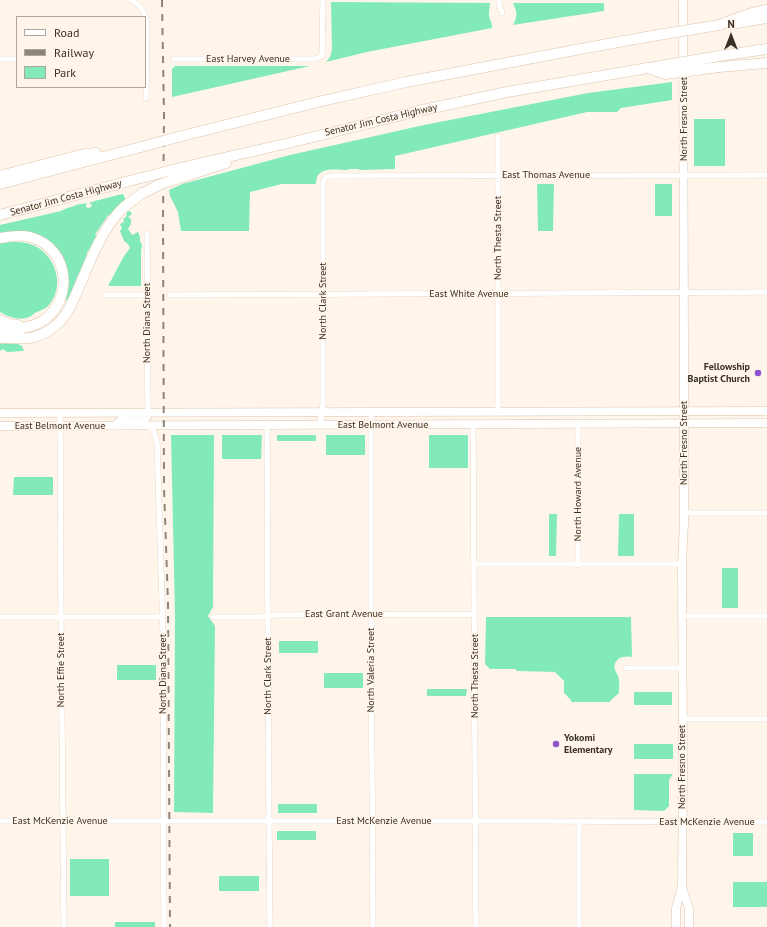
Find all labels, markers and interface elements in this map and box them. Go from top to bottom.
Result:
legend [16,16,146,88]
north arrow [711,16,751,56]
text: N [727,17,735,31]
text: Road [54,25,79,40]
text: Railway [54,45,94,60]
street label: East Harvey Avenue [206,53,290,65]
text: Park [54,65,76,80]
street label: North Fresno Street [678,77,690,161]
street label: Senator Jim Costa Highway [324,101,438,139]
street label: East Thomas Avenue [502,169,590,181]
street label: Senator Jim Costa Highway [9,177,123,219]
street label: North Thesta Street [492,196,504,280]
street label: North Clark Street [317,262,329,340]
street label: North Diana Street [141,283,153,363]
street label: East White Avenue [429,288,509,300]
place label: Fellowship Baptist Church [688,361,750,384]
marker: Fellowship Baptist Church [753,368,763,378]
street label: North Fresno Street [678,401,690,485]
street label: East Belmont Avenue [338,419,428,431]
street label: East Belmont Avenue [15,420,105,432]
street label: North Howard Avenue [572,447,584,541]
street label: East Grant Avenue [305,608,383,620]
street label: North Valeria Street [365,628,377,712]
street label: North Effie Street [55,633,67,707]
street label: North Diana Street [157,634,169,714]
street label: North Thesta Street [469,634,481,718]
street label: North Clark Street [262,637,274,715]
street label: North Fresno Street [676,725,688,809]
place label: Yokomi Elementary [564,732,613,756]
marker: Yokomi Elementary [551,739,561,749]
street label: East McKenzie Avenue [12,815,108,827]
street label: East McKenzie Avenue [336,815,432,827]
street label: East McKenzie Avenue [659,816,755,828]

